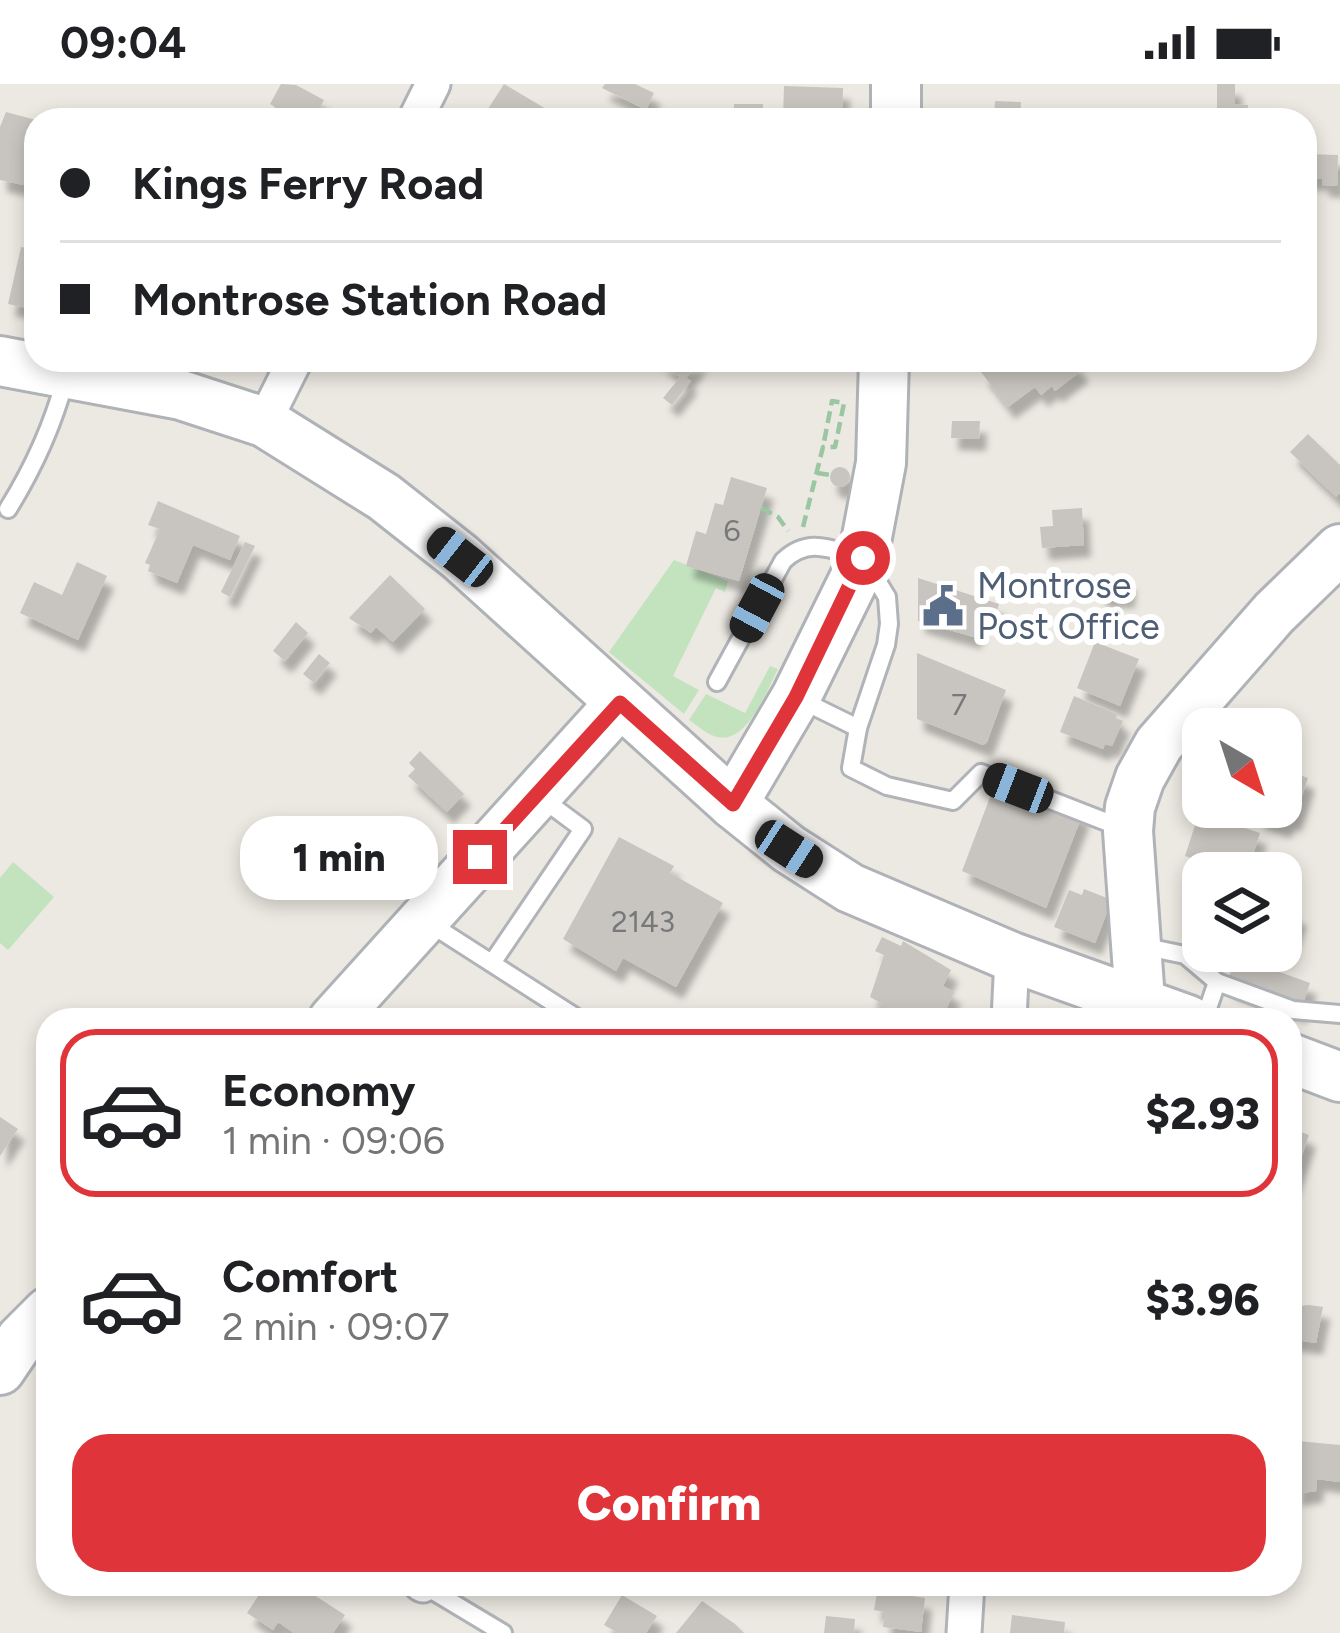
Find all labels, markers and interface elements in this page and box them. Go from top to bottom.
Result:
text: 09:04 [60,15,186,69]
text: Kings Ferry Road [132,156,484,210]
text: Montrose Station Road [132,272,607,326]
house number: 6 [724,512,741,549]
car [421,521,499,593]
route start [836,531,890,585]
place label: Montrose Post Office [977,564,1160,648]
car [724,568,790,648]
public building icon: Montrose Post Office [920,583,966,629]
house number: 7 [951,686,967,723]
north arrow [1182,708,1302,828]
map controls [1182,708,1302,972]
car [978,758,1058,818]
car [749,814,829,884]
callout: 1 min [240,815,438,899]
route end [453,830,507,884]
text: 1 min [292,834,386,881]
button: layers [1182,852,1302,972]
house number: 2143 [611,903,675,940]
icon: car [78,1059,186,1167]
text: Economy [222,1063,415,1117]
text: $2.93 [1145,1086,1260,1140]
text: 1 min · 09:06 [222,1117,445,1164]
icon: car [78,1245,186,1353]
text: Comfort [222,1249,398,1303]
text: $3.96 [1145,1272,1260,1326]
text: 2 min · 09:07 [222,1303,450,1350]
button: Confirm [72,1434,1266,1572]

